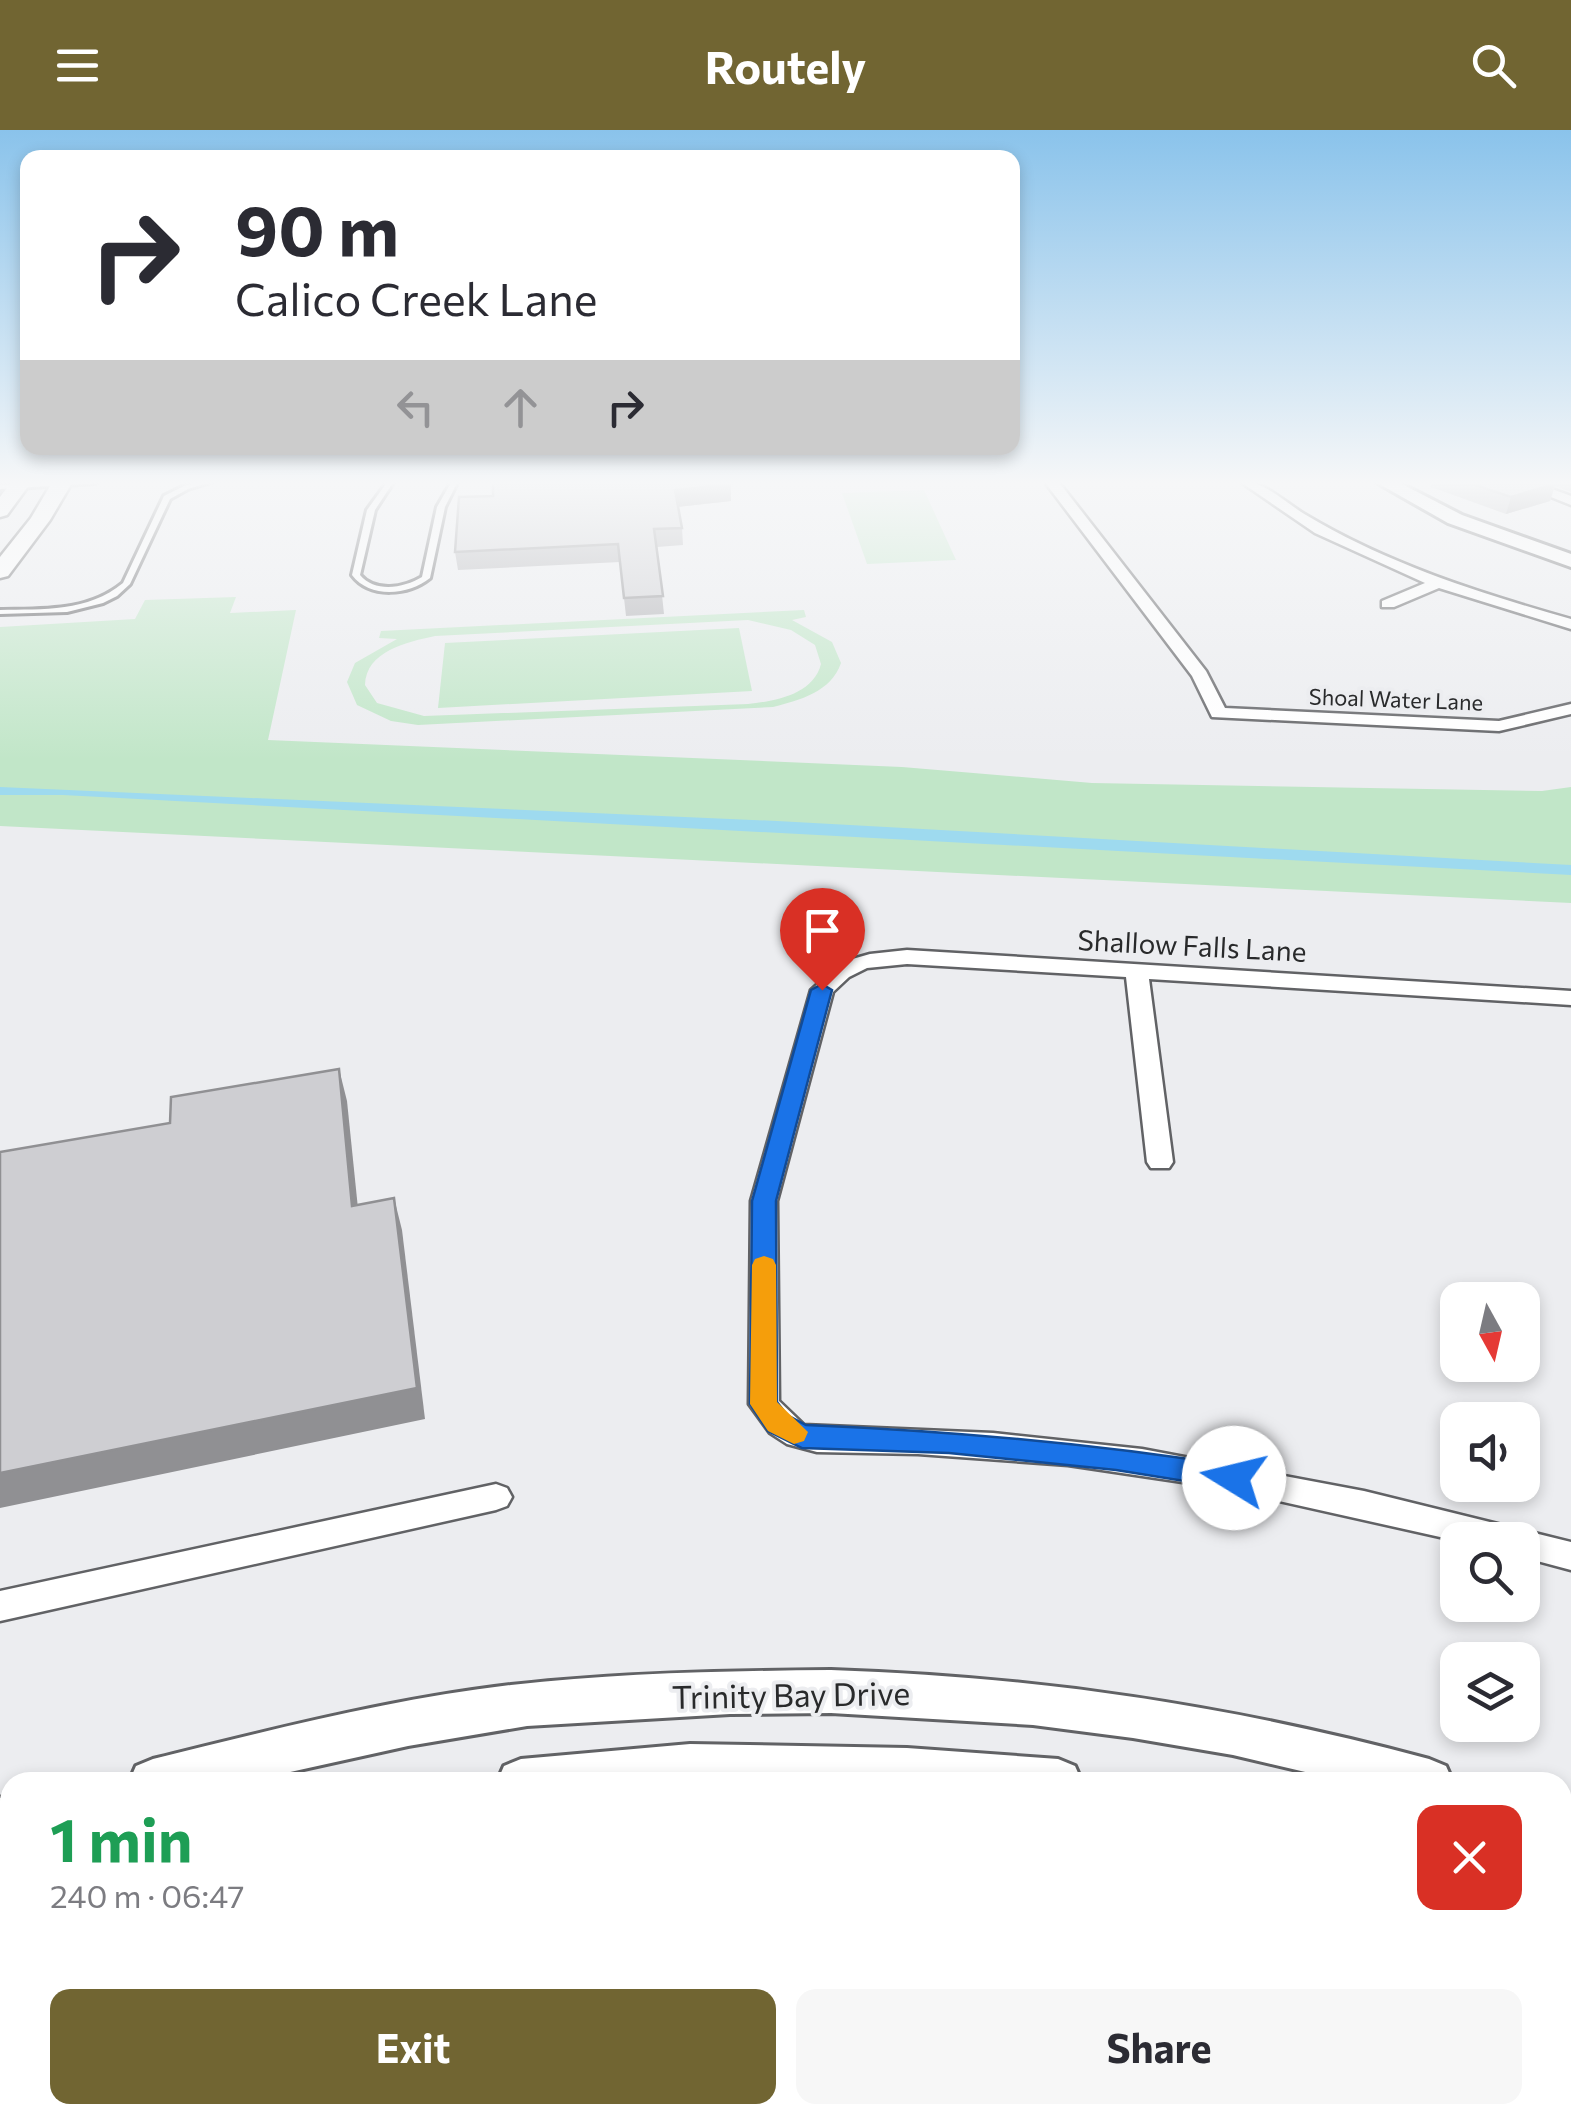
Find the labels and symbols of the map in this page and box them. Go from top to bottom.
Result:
street label: Shoal Water Lane [1308,682,1484,716]
pin [780,888,865,991]
street label: Shallow Falls Lane [1077,922,1307,968]
north arrow [1440,1282,1540,1382]
position arrow [1182,1426,1286,1530]
street label: Trinity Bay Drive [672,1672,910,1716]

